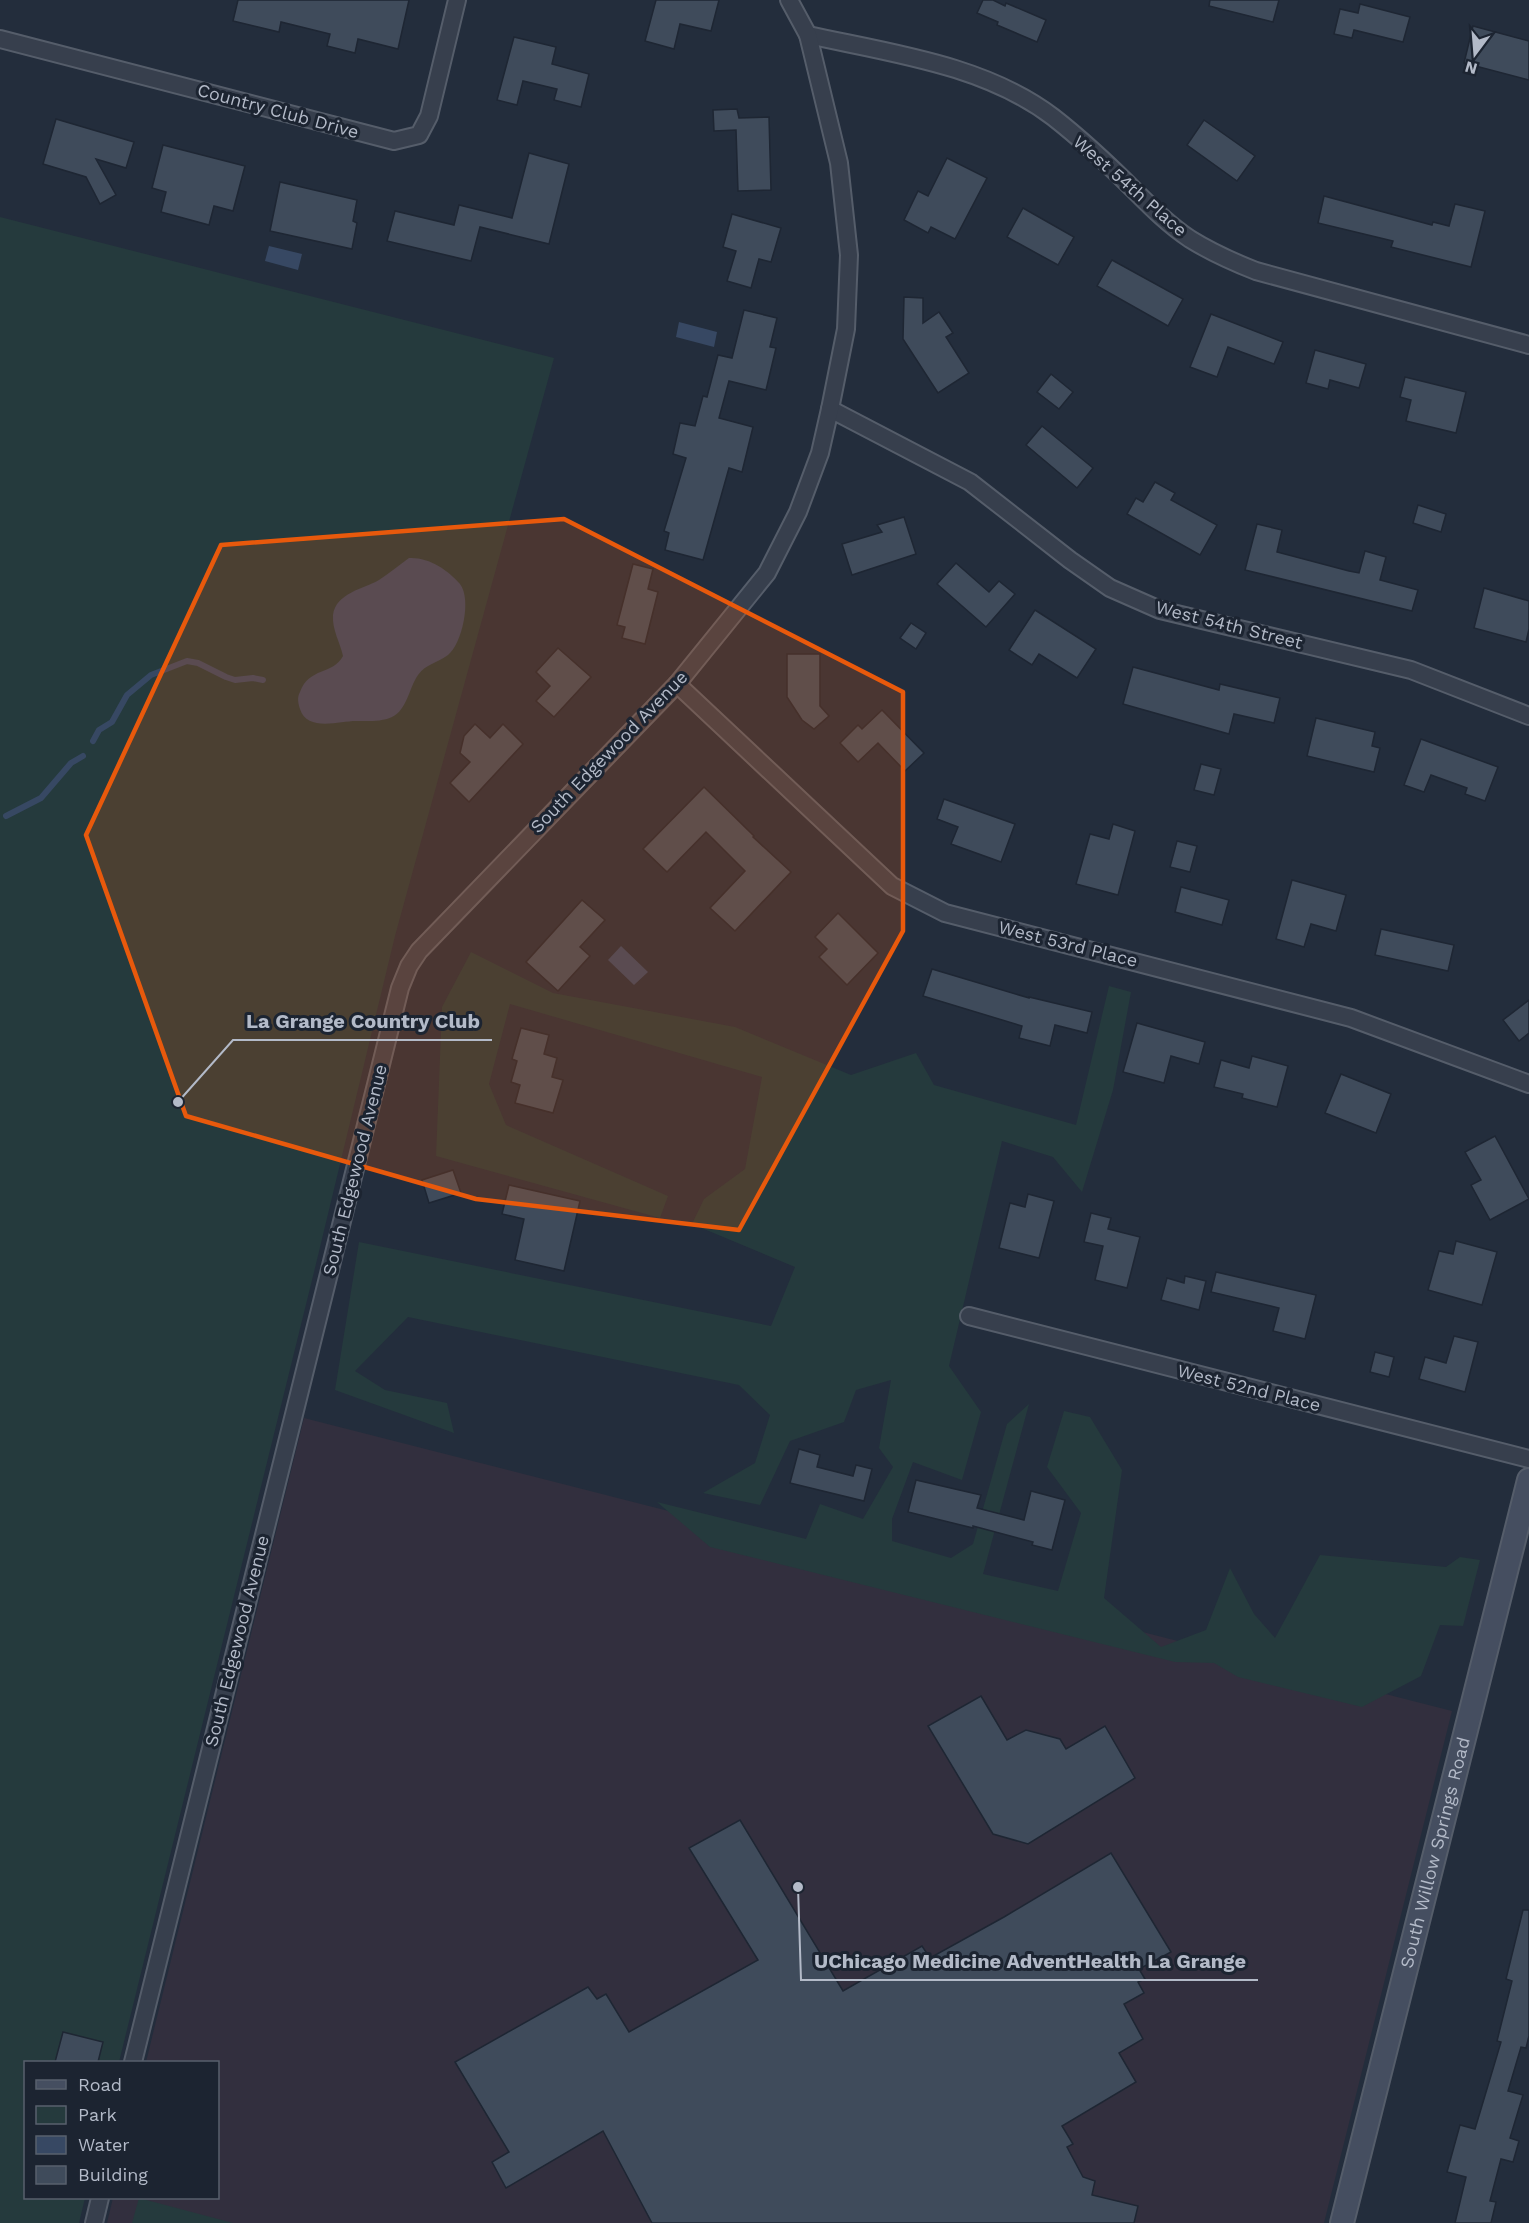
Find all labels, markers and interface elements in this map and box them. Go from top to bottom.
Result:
north arrow [1445,24,1505,84]
text: N [1463,57,1479,79]
street label: Country Club Drive [195,79,361,142]
street label: West 54th Place [1069,131,1191,241]
street label: West 54th Street [1153,596,1305,653]
street label: South Edgewood Avenue [526,666,692,837]
street label: West 53rd Place [996,916,1140,971]
callout: La Grange Country Club [233,1002,492,1040]
text: La Grange Country Club [246,1009,480,1033]
street label: South Edgewood Avenue [318,1062,391,1278]
street label: West 52nd Place [1175,1360,1323,1415]
street label: South Edgewood Avenue [200,1533,273,1749]
street label: South Willow Springs Road [1396,1735,1474,1970]
callout: UChicago Medicine AdventHealth La Grange [801,1942,1258,1980]
text: UChicago Medicine AdventHealth La Grange [814,1949,1246,1973]
legend [24,2061,219,2199]
text: Road [78,2074,122,2095]
text: Park [78,2104,117,2125]
text: Water [78,2134,130,2155]
text: Building [78,2164,148,2185]

